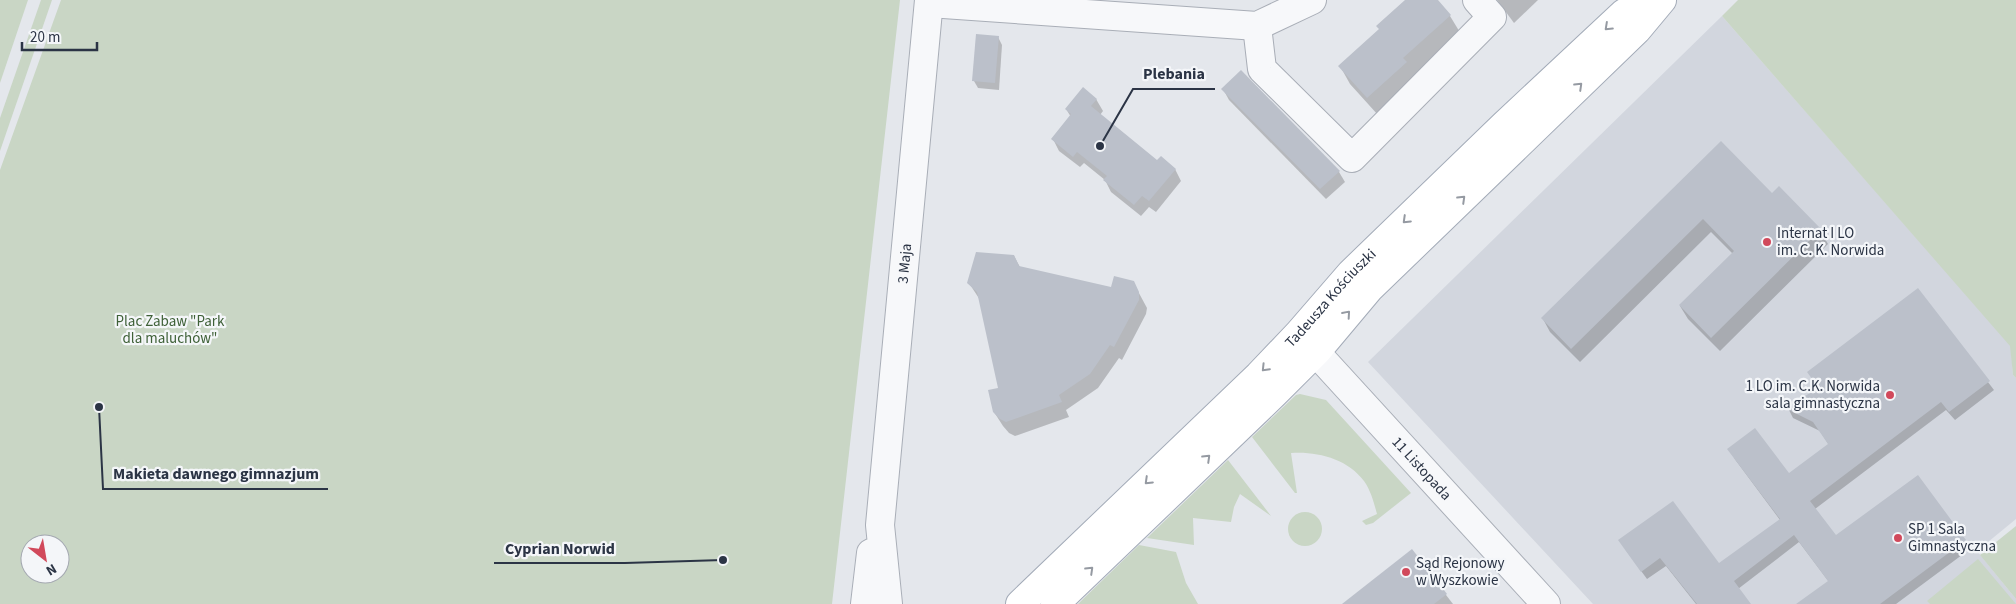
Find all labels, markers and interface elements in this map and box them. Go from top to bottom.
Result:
scale bar [22,20,98,52]
one-way arrow [1605,21,1614,30]
text: 20 m [30,27,60,48]
callout: Plebania [1133,58,1215,89]
text: Plebania [1143,63,1205,85]
one-way arrow [1573,83,1582,92]
one-way arrow [1457,196,1466,205]
one-way arrow [1403,214,1412,223]
place label: Internat I LO im. C. K. Norwida [1777,223,1884,261]
marker: Internat I LO im. C. K. Norwida [1761,236,1773,248]
street label: 3 Maja [892,243,917,285]
street label: Tadeusza Kościuszki [1280,244,1381,352]
one-way arrow [1342,310,1351,319]
park label: Plac Zabaw "Park dla maluchów" [116,311,225,349]
one-way arrow [1262,363,1271,372]
place label: 1 LO im. C.K. Norwida sala gimnastyczna [1745,376,1880,414]
marker: 1 LO im. C.K. Norwida sala gimnastyczna [1884,389,1896,401]
street label: 11 Listopada [1387,432,1456,505]
one-way arrow [1202,455,1211,464]
callout: Makieta dawnego gimnazjum [103,458,328,489]
text: Makieta dawnego gimnazjum [113,463,319,485]
one-way arrow [1145,475,1154,484]
place label: SP 1 Sala Gimnastyczna [1908,519,1996,557]
callout: Cyprian Norwid [494,532,625,563]
marker: SP 1 Sala Gimnastyczna [1892,532,1904,544]
north arrow [20,534,70,584]
text: Cyprian Norwid [505,538,615,560]
place label: Sąd Rejonowy w Wyszkowie [1416,553,1505,591]
text: N [42,558,60,580]
marker: Sąd Rejonowy w Wyszkowie [1400,566,1412,578]
one-way arrow [1084,567,1093,576]

